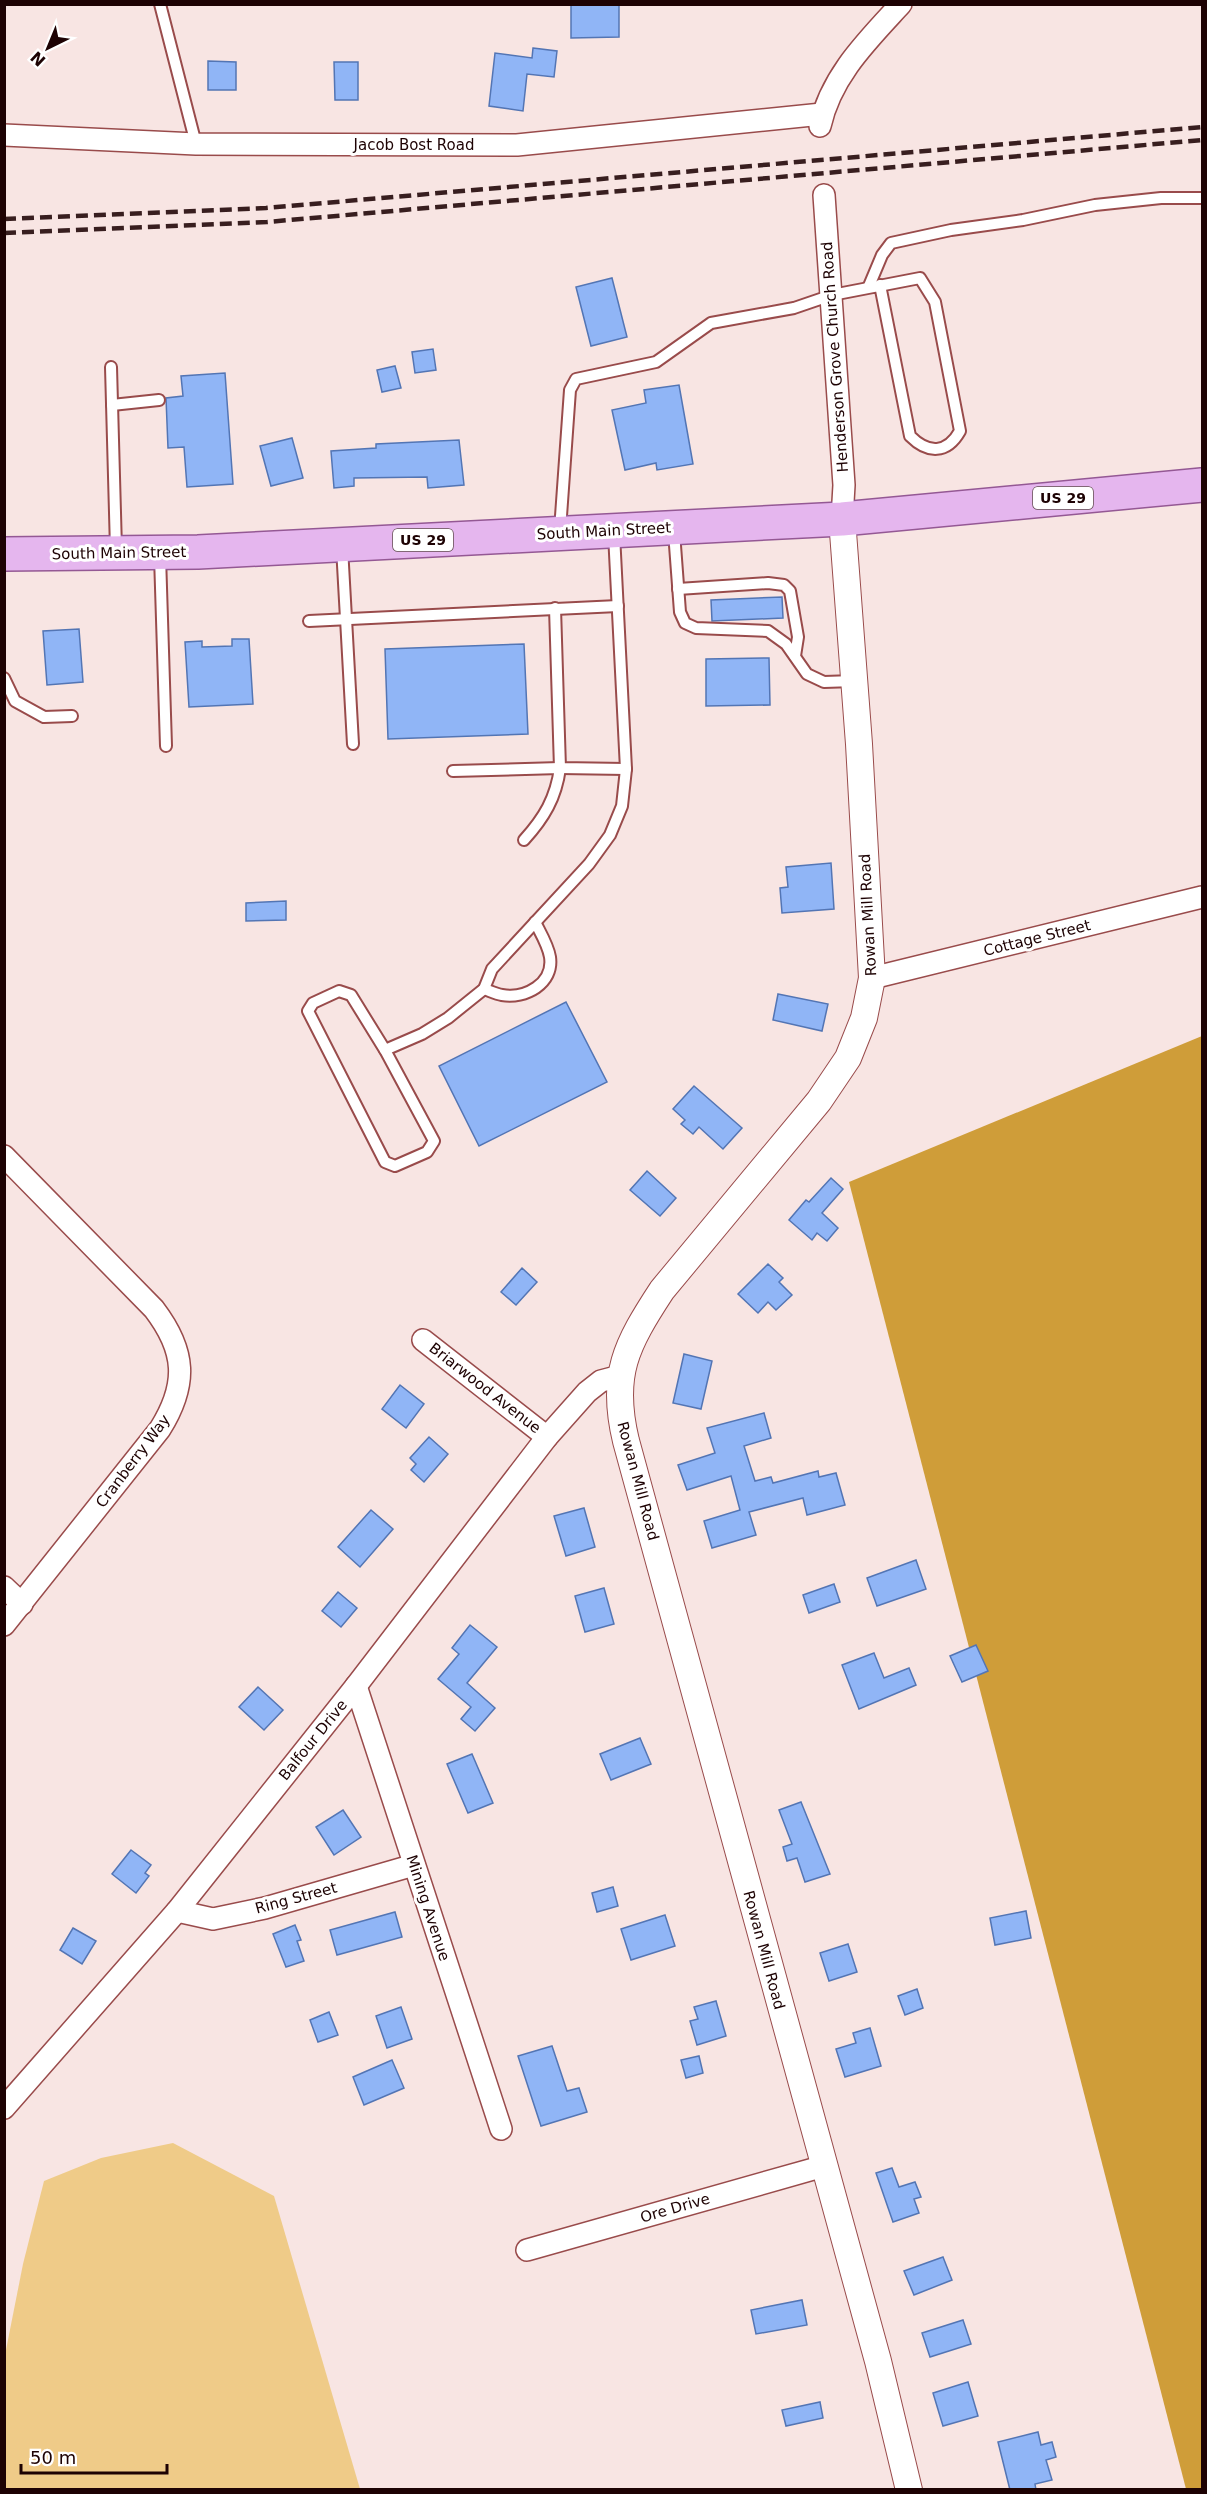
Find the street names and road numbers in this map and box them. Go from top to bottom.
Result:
street label: Jacob Bost Road [353,136,474,154]
street label: Henderson Grove Church Road [818,241,852,473]
road number: US 29 [1033,487,1093,509]
street label: South Main Street [536,518,672,544]
road number: US 29 [393,529,453,551]
street label: South Main Street [52,543,187,563]
street label: Rowan Mill Road [856,853,880,977]
street label: Cottage Street [982,916,1093,960]
street label: Briarwood Avenue [426,1339,544,1437]
street label: Cranberry Way [92,1411,174,1511]
street label: Rowan Mill Road [613,1420,663,1542]
street label: Balfour Drive [275,1696,351,1784]
street label: Mining Avenue [402,1853,454,1963]
street label: Ring Street [253,1878,339,1918]
street label: Rowan Mill Road [739,1889,789,2011]
street label: Ore Drive [638,2189,712,2227]

